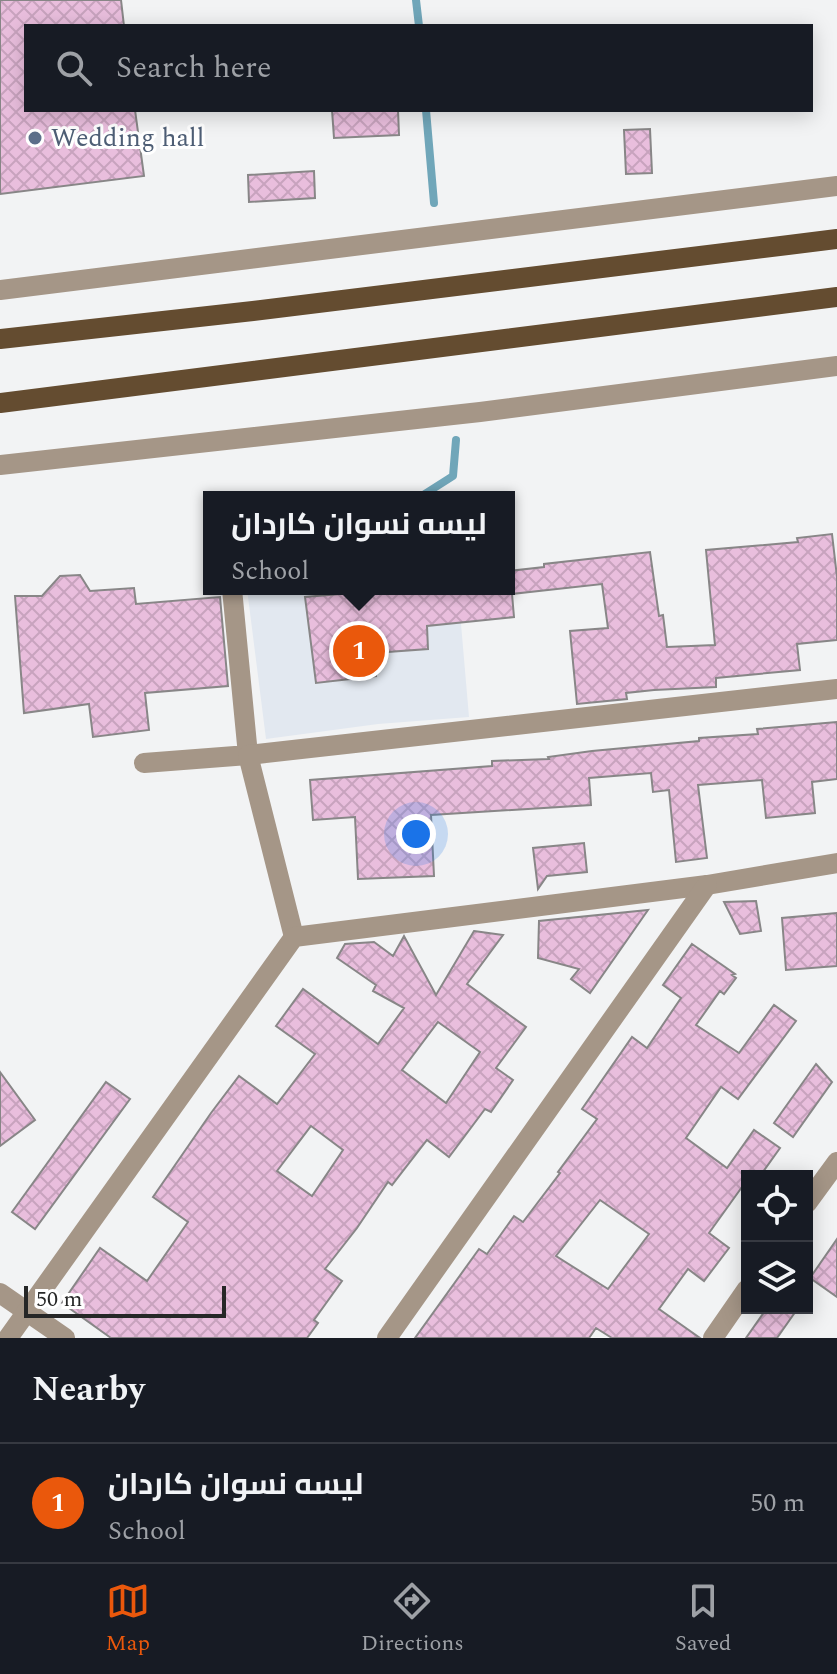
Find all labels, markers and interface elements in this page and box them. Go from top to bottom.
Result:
search box [24,24,813,112]
text: Search here [116,45,272,91]
icon: search [52,46,96,90]
place label: Wedding hall [51,118,204,158]
marker: Wedding hall [26,129,44,147]
popup [203,491,515,595]
text: لیسه نسوان کاردان [231,502,487,548]
text: School [231,551,309,591]
pin: 1 [333,621,385,681]
your location [396,814,436,854]
map controls [741,1170,813,1314]
button: locate [741,1170,813,1242]
button: layers [741,1242,813,1314]
scale bar [24,1282,226,1318]
text: 50 m [36,1283,82,1316]
text: Nearby [32,1364,145,1416]
text: لیسه نسوان کاردان [108,1462,363,1508]
text: 1 [51,1483,65,1523]
text: 50 m [750,1483,805,1523]
text: School [108,1511,186,1551]
tab: Map [106,1579,150,1660]
tab: Directions [361,1579,464,1660]
tab: Saved [675,1579,731,1660]

